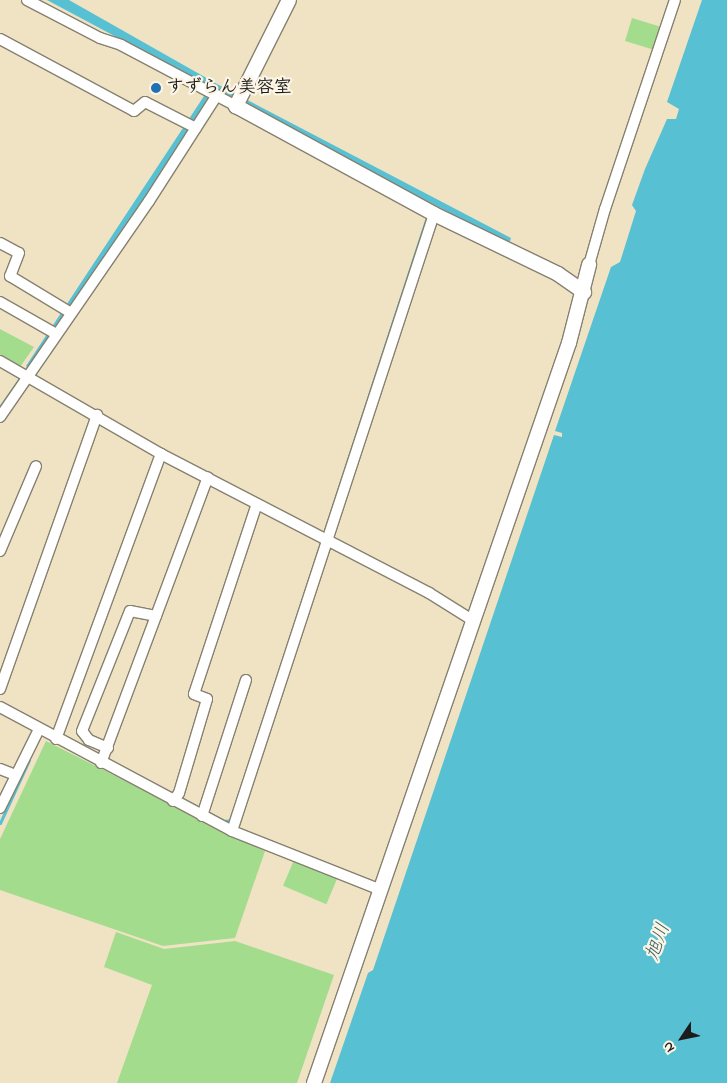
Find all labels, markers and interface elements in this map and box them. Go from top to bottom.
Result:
place label: すずらん美容室 [166,77,292,99]
marker: すずらん美容室 [150,82,162,94]
water label: 旭川 [642,920,676,964]
north arrow [657,1013,707,1063]
text: N [658,1037,681,1056]

